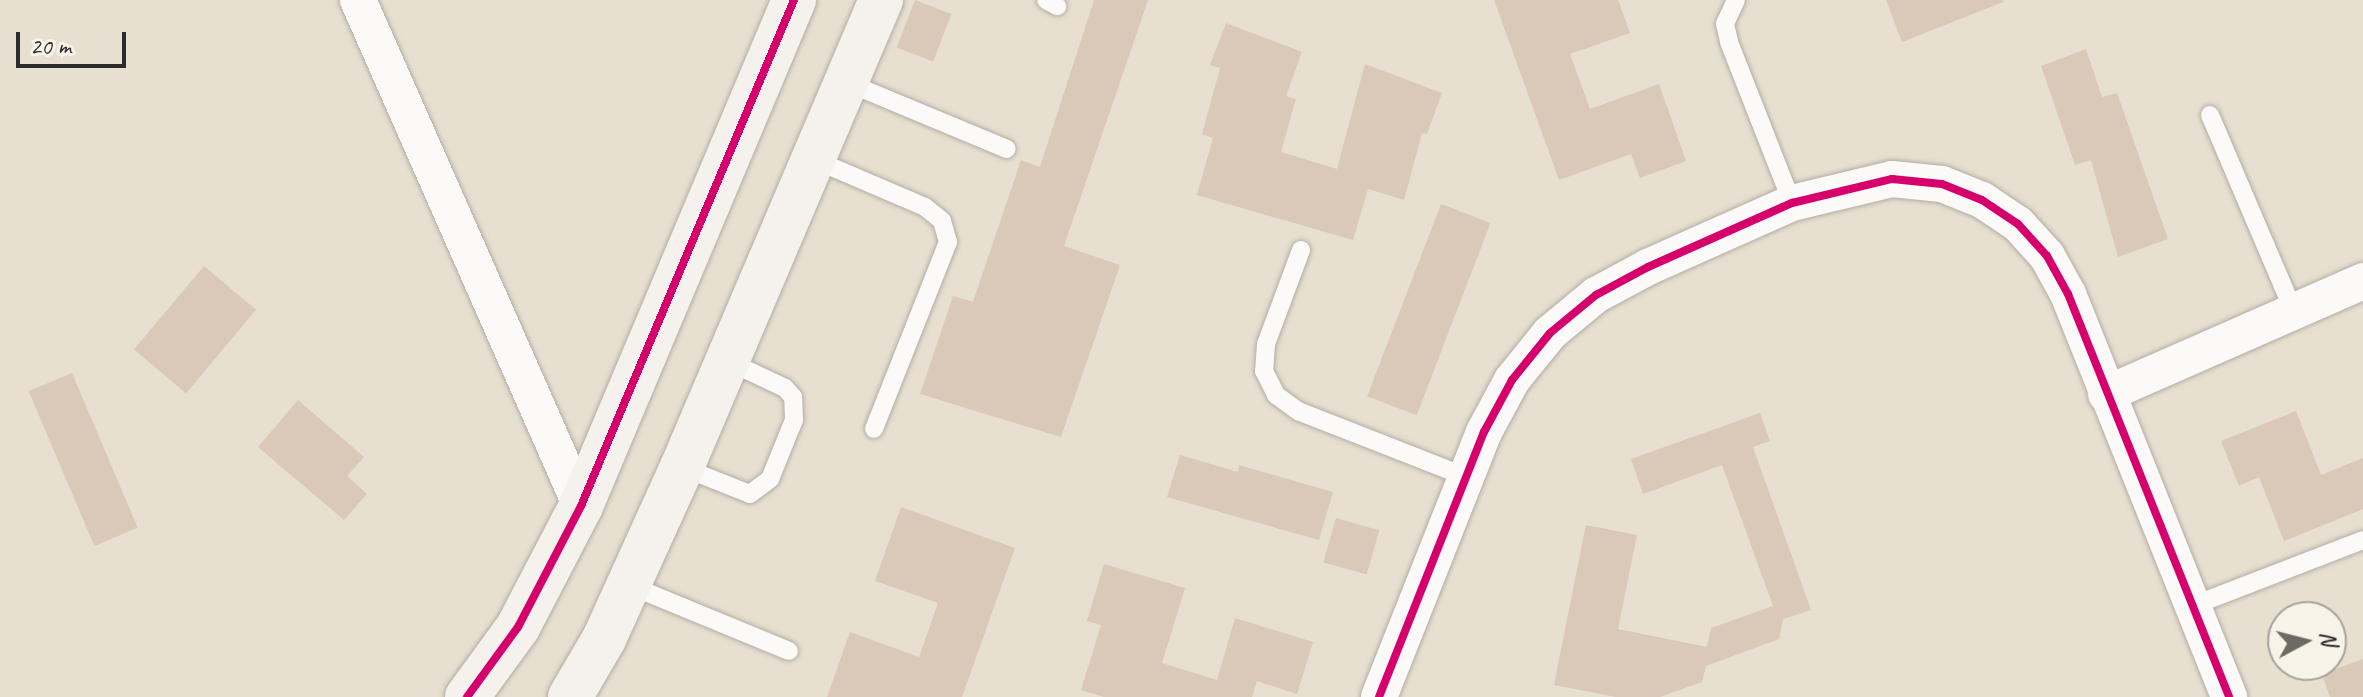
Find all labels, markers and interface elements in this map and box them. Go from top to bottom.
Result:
scale bar [20,16,130,66]
text: 20 m [30,31,71,61]
north arrow [2267,601,2347,681]
text: N [2314,630,2344,647]

